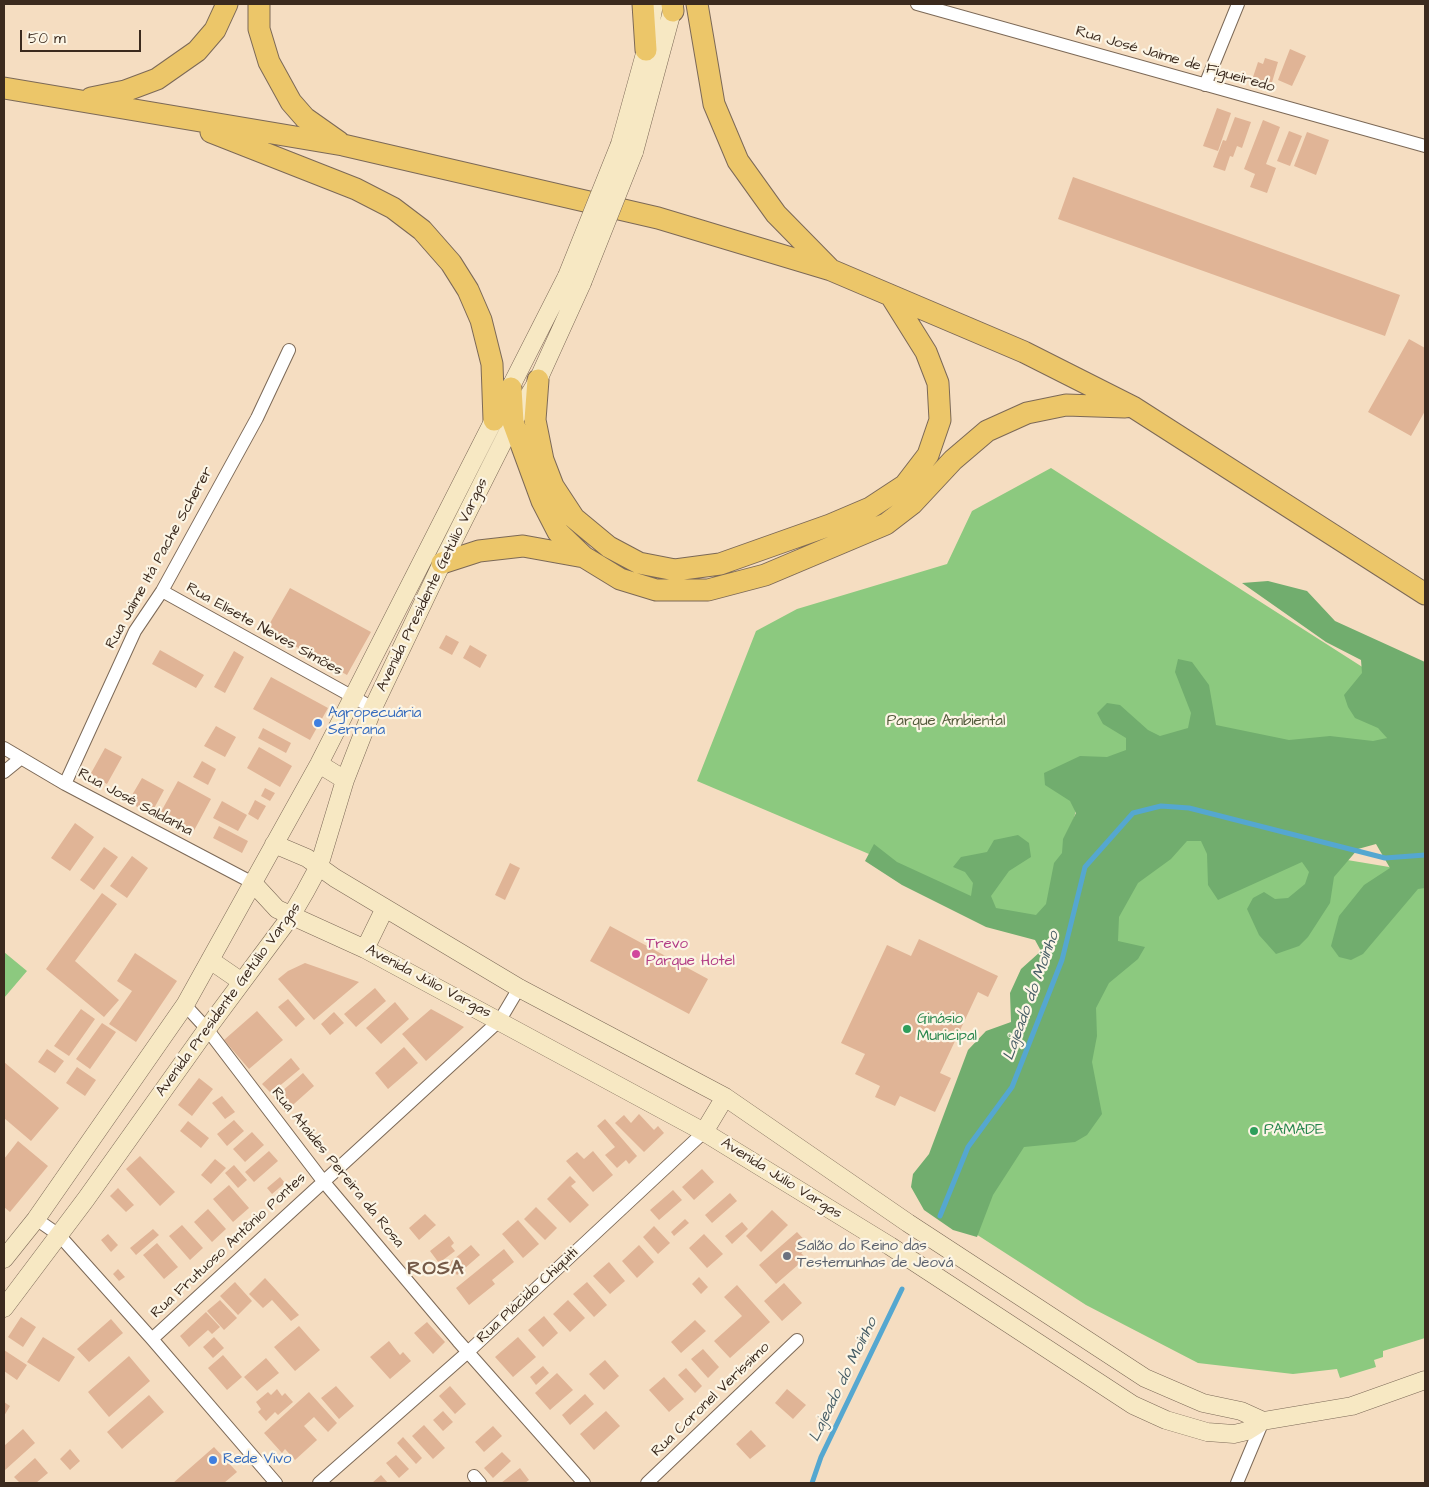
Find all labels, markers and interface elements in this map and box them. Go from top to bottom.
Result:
scale bar [22,20,144,52]
street label: Rua José Jaime de Figueiredo [1073,23,1277,97]
text: 50 m [28,28,66,49]
street label: Rua Jaime Itá Pache Scherer [102,464,218,652]
street label: Avenida Presidente Getúlio Vargas [373,475,493,695]
street label: Rua Elisete Neves Simões [183,579,345,681]
place label: Agropecuária Serrana [328,705,421,740]
park label: Parque Ambiental [887,713,1005,731]
marker: Agropecuária Serrana [312,717,324,729]
street label: Rua José Saldanha [74,765,196,841]
street label: Avenida Presidente Getúlio Vargas [153,900,305,1100]
water label: Lajeado do Moinho [1000,929,1064,1063]
place label: Trevo Parque Hotel [646,936,735,971]
street label: Avenida Júlio Vargas [362,941,494,1023]
marker: Trevo Parque Hotel [630,948,642,960]
place label: Ginásio Municipal [917,1011,977,1046]
marker: Ginásio Municipal [901,1023,913,1035]
street label: Rua Ataides Pereira da Rosa [267,1084,407,1252]
place label: PAMADE [1264,1122,1324,1140]
marker: PAMADE [1248,1125,1260,1137]
street label: Avenida Júlio Vargas [717,1134,845,1224]
street label: Rua Frutuoso Antônio Pontes [148,1169,310,1323]
place label: Salão do Reino das Testemunhas de Jeová [797,1238,953,1273]
street label: Rua Plácido Chiquiti [474,1245,582,1347]
marker: Salão do Reino das Testemunhas de Jeová [781,1250,793,1262]
district label: ROSA [407,1258,465,1282]
water label: Lajeado do Moinho [806,1315,882,1445]
street label: Rua Coronel Veríssimo [648,1339,774,1461]
place label: Rede Vivo [223,1451,292,1469]
marker: Rede Vivo [207,1454,219,1466]

